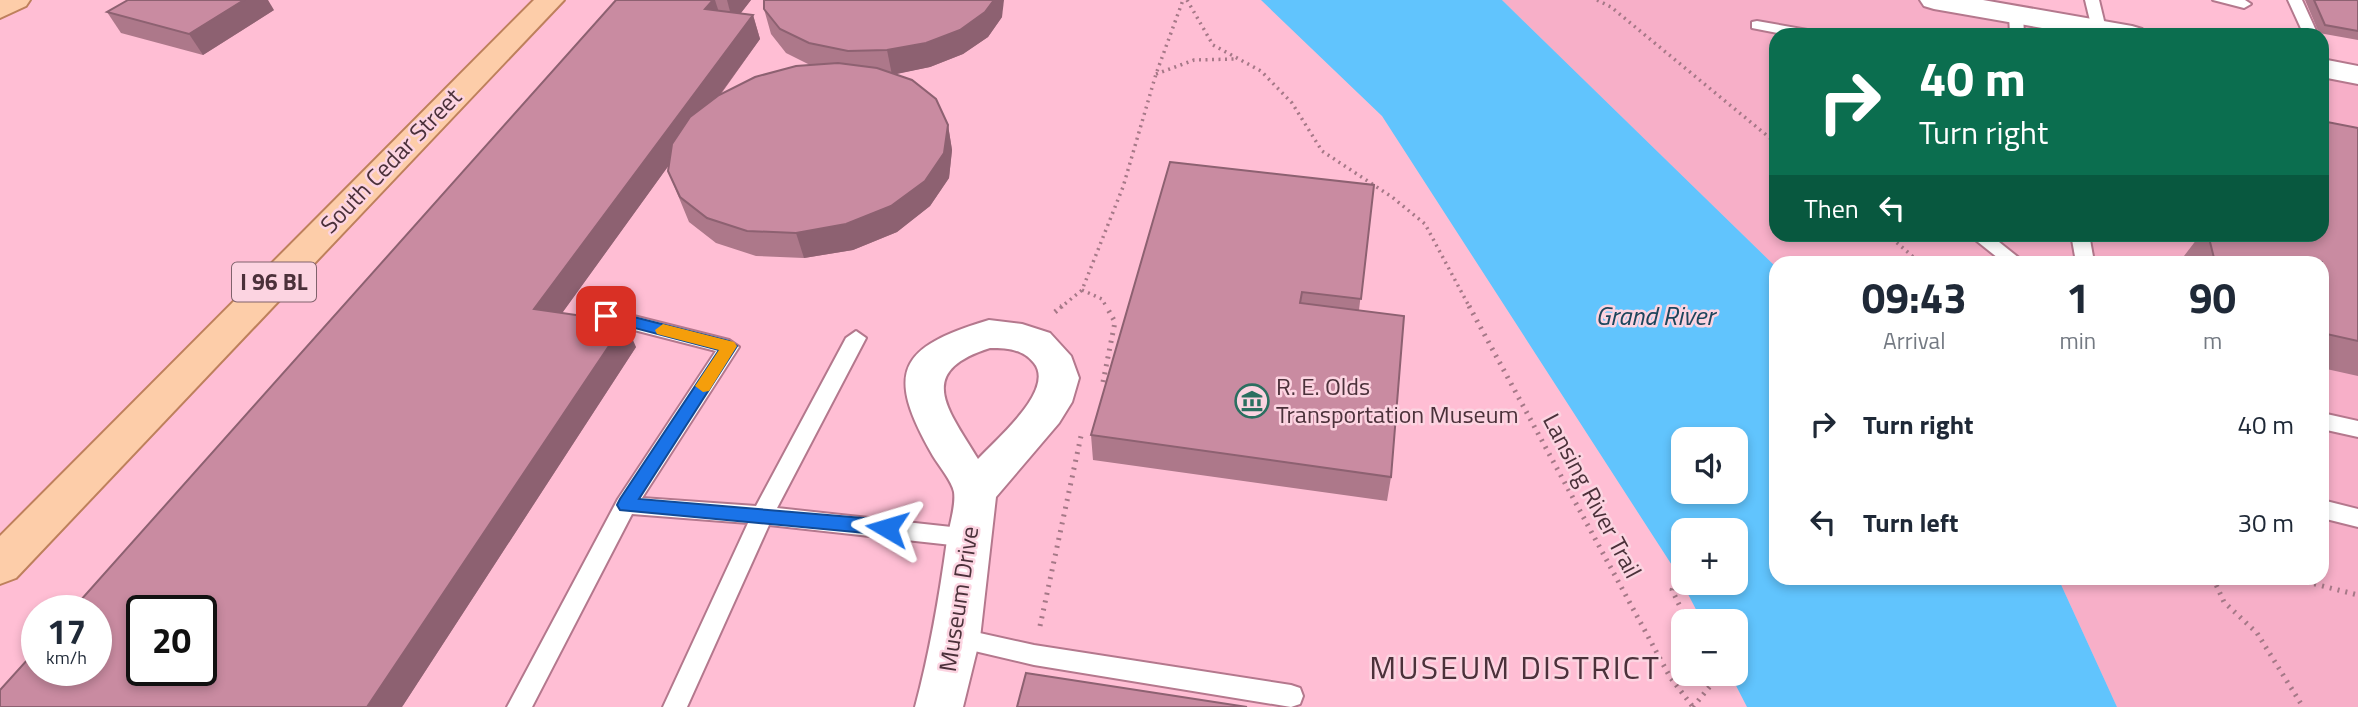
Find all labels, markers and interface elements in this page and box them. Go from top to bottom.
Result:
text: 40 m [1919,40,2026,115]
icon: right [1804,56,1895,147]
street label: South Cedar Street [311,79,470,241]
text: Turn right [1919,108,2048,156]
text: Then [1804,189,1859,228]
icon: left [1873,189,1911,227]
road number: I 96 BL [232,262,316,302]
text: 09:43 [1862,265,1967,329]
text: 1 [2066,265,2090,329]
text: 90 [2189,265,2236,329]
pin [576,286,636,346]
water label: Grand River [1595,296,1717,335]
icon: arrive [587,297,625,335]
text: Arrival [1883,323,1945,358]
text: min [2060,323,2096,358]
text: m [2203,323,2222,358]
place label: R. E. Olds Transportation Museum [1276,368,1519,432]
museum icon: R. E. Olds Transportation Museum [1233,382,1271,420]
icon: right [1804,405,1842,443]
text: Turn right [1863,405,1974,444]
text: 40 m [2237,405,2294,444]
street label: Lansing River Trail [1534,407,1652,584]
map controls [1671,427,1748,686]
button: sound [1671,427,1748,504]
position arrow [850,491,924,565]
icon: left [1804,503,1842,541]
text: Turn left [1863,503,1958,542]
text: 30 m [2237,503,2294,542]
button: + [1671,518,1748,595]
street label: Museum Drive [929,524,987,674]
speed limit sign: 20 [126,595,217,686]
text: 17 [47,604,86,658]
button: − [1671,609,1748,686]
district label: MUSEUM DISTRICT [1369,643,1661,691]
text: km/h [46,644,87,671]

